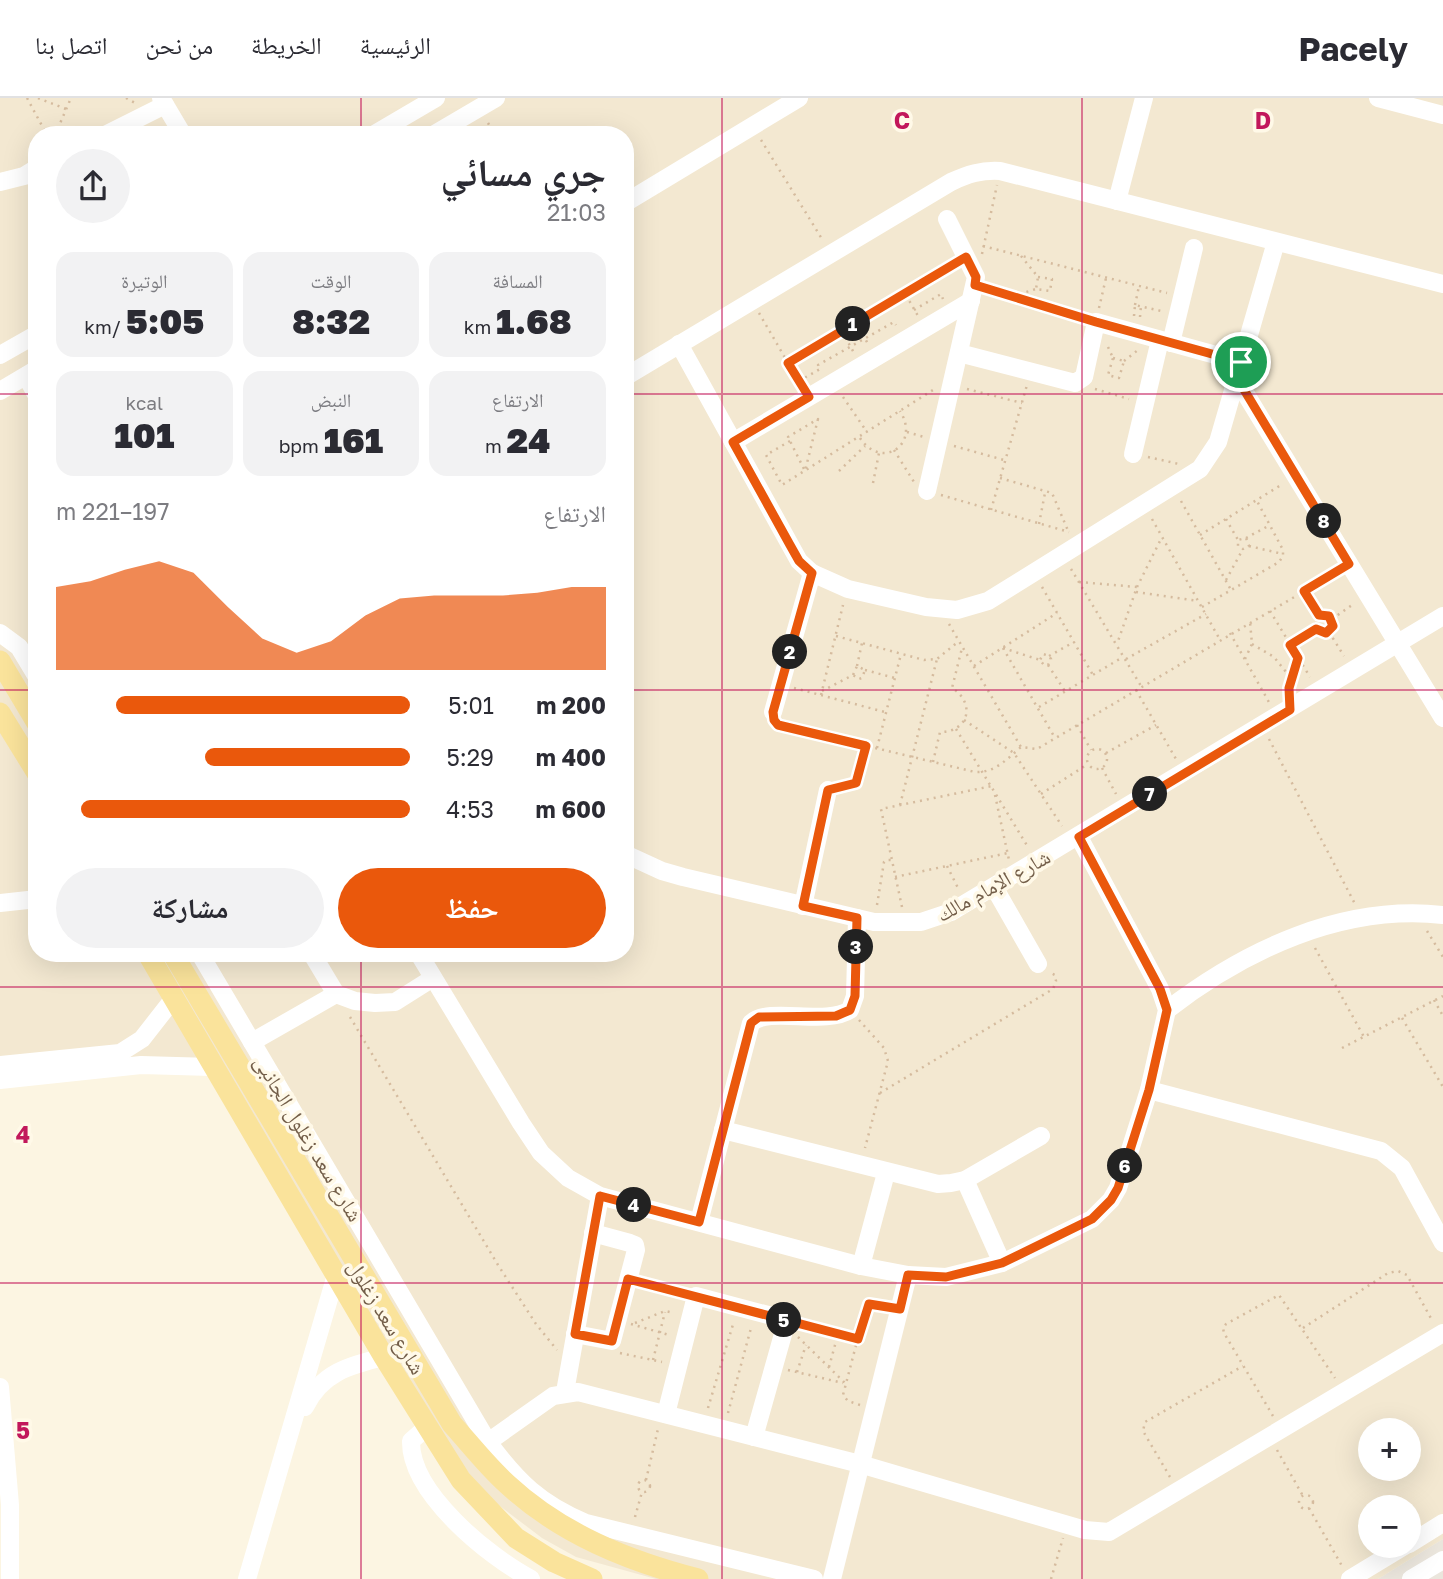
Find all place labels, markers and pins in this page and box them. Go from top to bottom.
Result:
pin: 1 [836,306,870,342]
pin [1211,332,1271,392]
pin: 8 [1306,504,1342,538]
pin: 2 [772,634,808,670]
pin: 7 [1132,776,1168,812]
pin: 3 [838,930,874,964]
pin: 6 [1108,1148,1142,1184]
pin: 4 [616,1188,652,1222]
pin: 5 [766,1302,802,1338]

